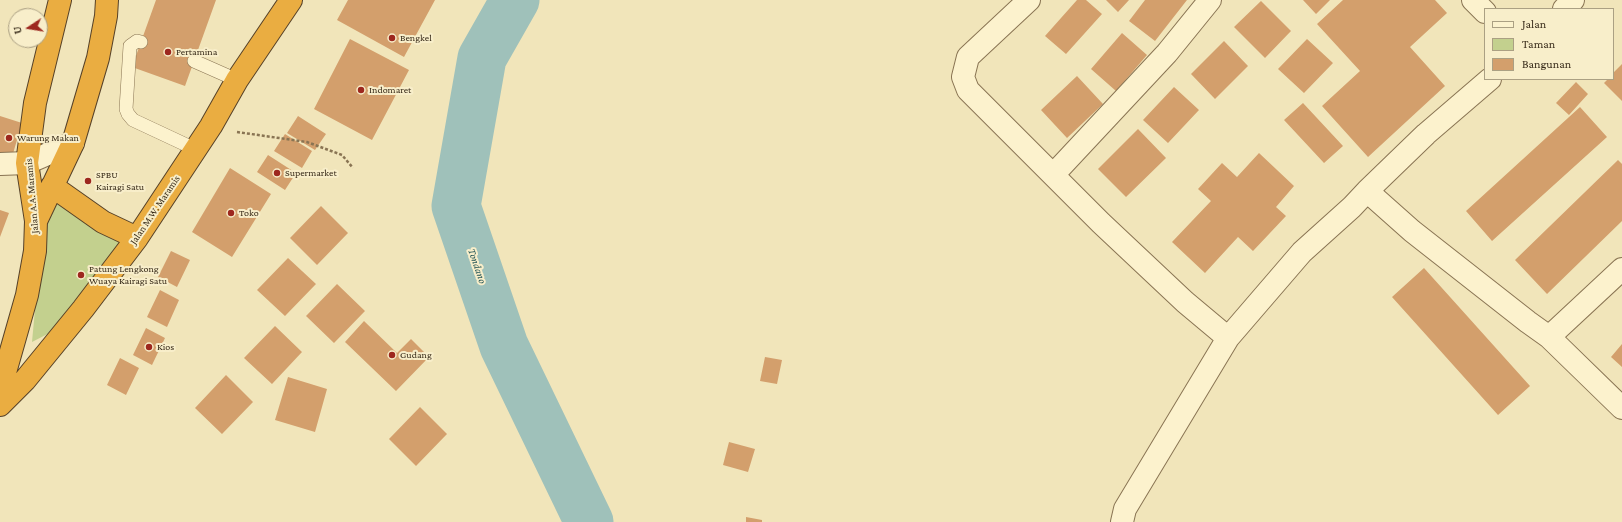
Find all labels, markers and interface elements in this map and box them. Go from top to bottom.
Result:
north arrow [8,8,48,48]
legend [1484,8,1614,80]
text: Jalan [1522,17,1546,31]
text: U [11,25,24,35]
place label: Bengkel [400,32,432,44]
marker: Bengkel [387,33,397,43]
text: Taman [1522,37,1555,51]
place label: Pertamina [176,46,217,58]
marker: Pertamina [163,47,173,57]
text: Bangunan [1522,57,1571,71]
place label: Indomaret [369,84,411,96]
marker: Indomaret [356,85,366,95]
place label: Warung Makan [17,132,79,144]
marker: Warung Makan [4,133,14,143]
street label: Jalan A.A. Maramis [23,158,41,234]
place label: Supermarket [285,167,337,179]
marker: Supermarket [272,168,282,178]
place label: SPBU Kairagi Satu [96,169,144,192]
street label: Jalan M.W. Maramis [127,173,183,247]
marker: SPBU Kairagi Satu [83,176,93,186]
place label: Toko [239,207,259,219]
marker: Toko [226,208,236,218]
water label: Tondano [465,247,489,285]
place label: Patung Lengkong Wuaya Kairagi Satu [89,263,167,286]
marker: Patung Lengkong Wuaya Kairagi Satu [76,270,86,280]
place label: Kios [157,341,174,353]
marker: Kios [144,342,154,352]
place label: Gudang [400,349,432,361]
marker: Gudang [387,350,397,360]

